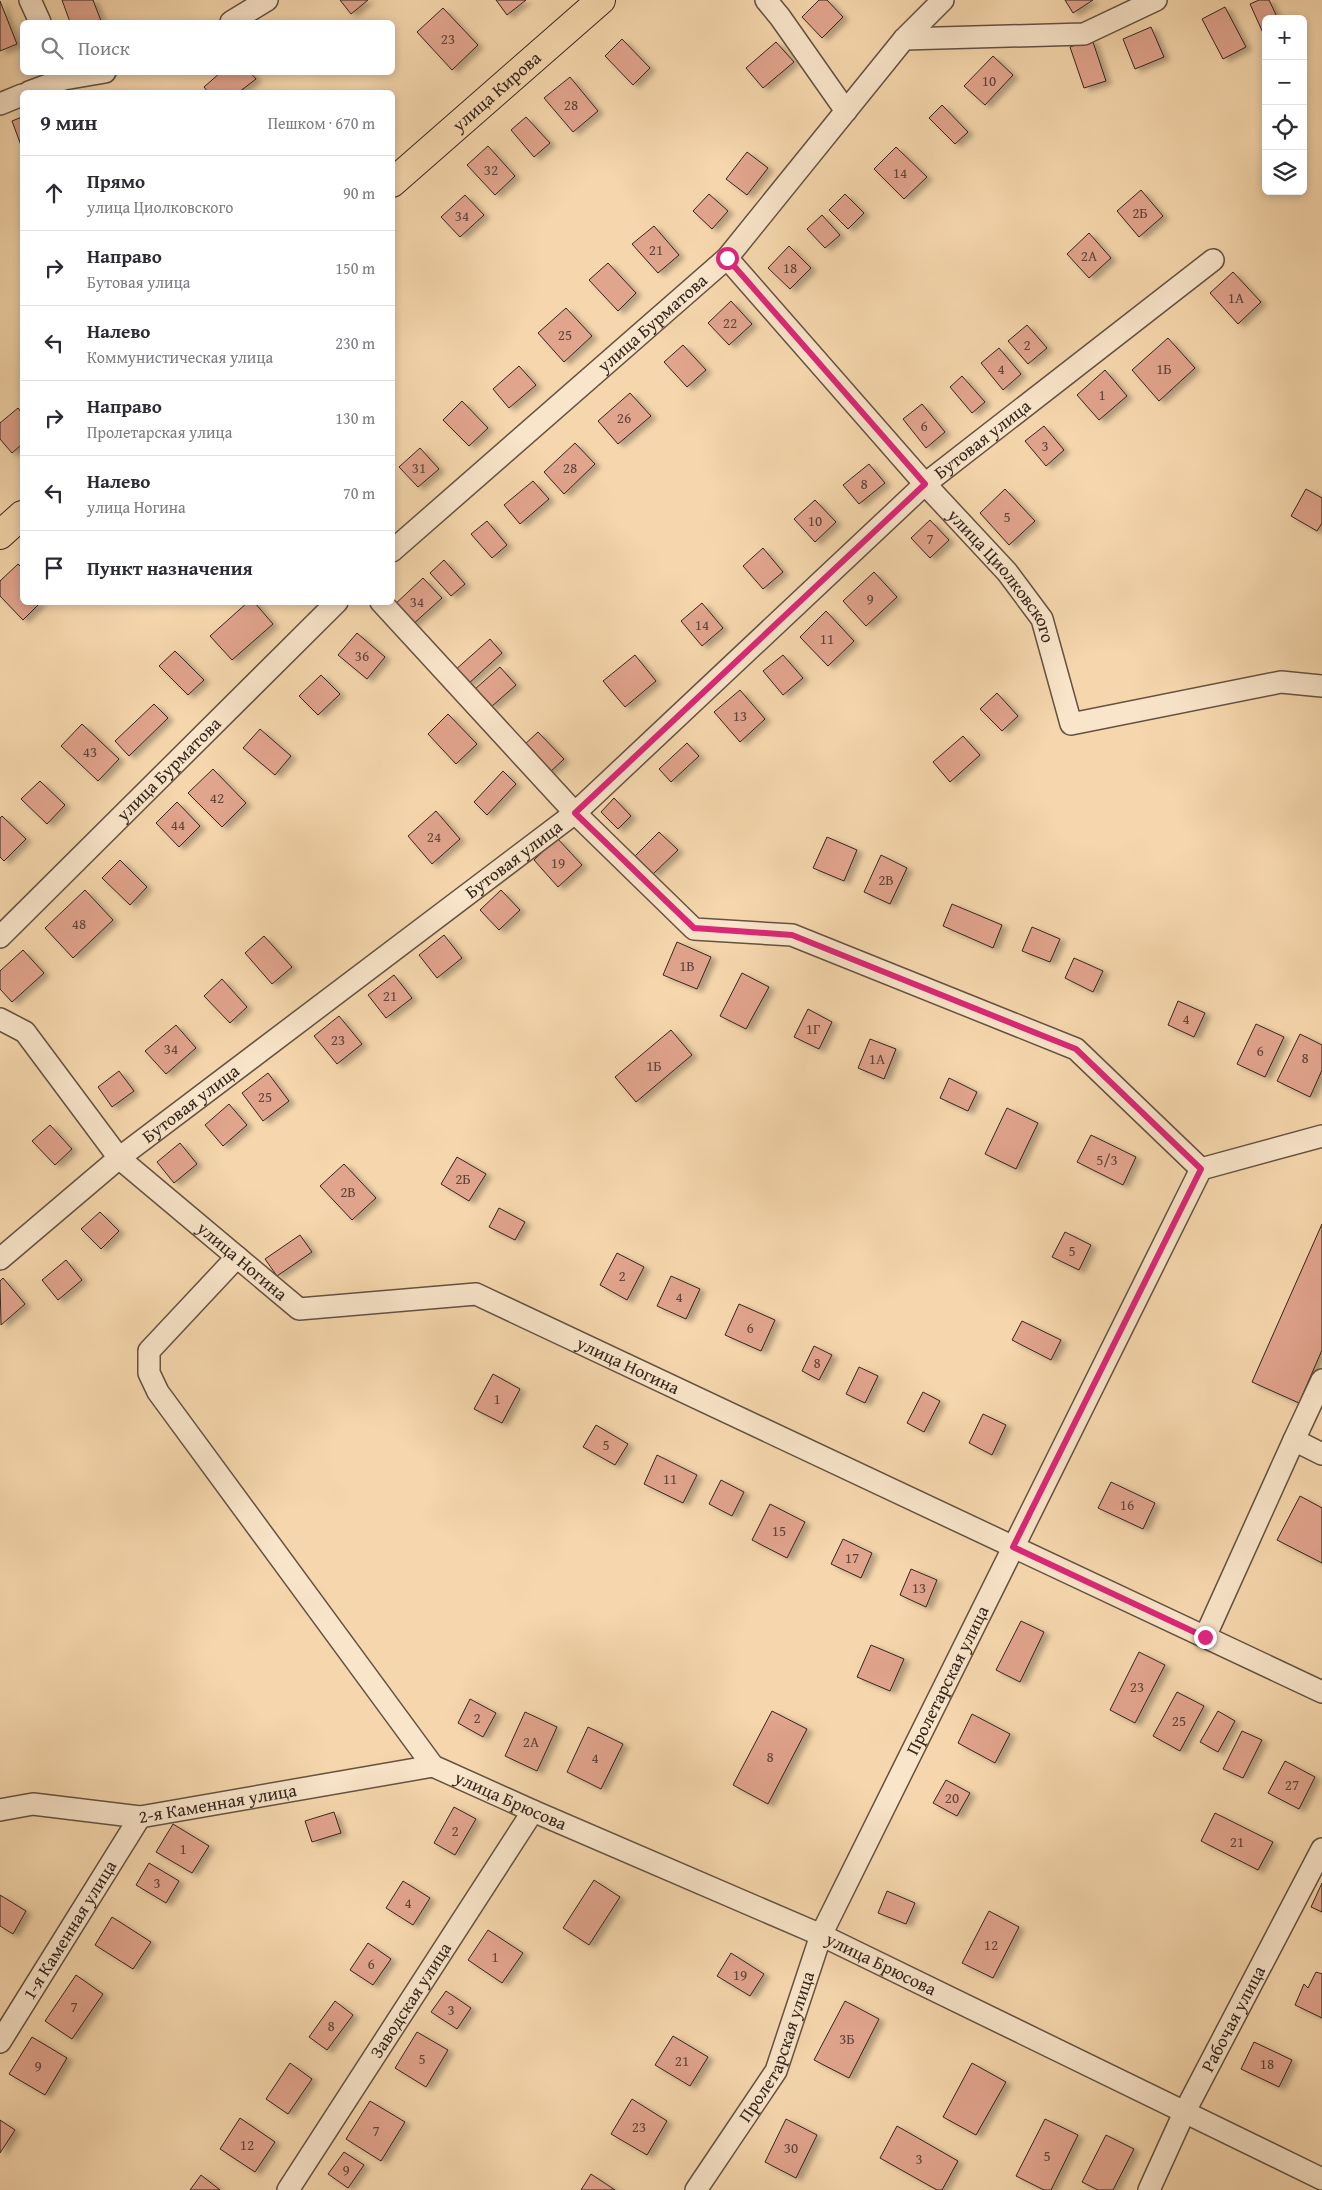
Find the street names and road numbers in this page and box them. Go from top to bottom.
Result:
street label: улица Кирова [445,44,547,138]
street label: улица Бурматова [590,267,713,379]
street label: Бутовая улица [928,392,1037,485]
street label: улица Циолковского [941,502,1062,646]
street label: улица Бурматова [109,710,227,828]
street label: Бутовая улица [459,813,568,905]
street label: Бутовая улица [136,1057,245,1149]
street label: улица Ногина [190,1214,294,1307]
street label: улица Ногина [571,1329,685,1401]
street label: Пролетарская улица [898,1600,996,1759]
street label: улица Брюсова [450,1763,571,1837]
street label: 2-я Каменная улица [136,1776,299,1830]
street label: 1-я Каменная улица [16,1854,123,2005]
street label: улица Брюсова [820,1925,942,2002]
street label: Заводская улица [363,1936,458,2063]
street label: Рабочая улица [1194,1960,1272,2076]
street label: Пролетарская улица [731,1967,821,2127]

